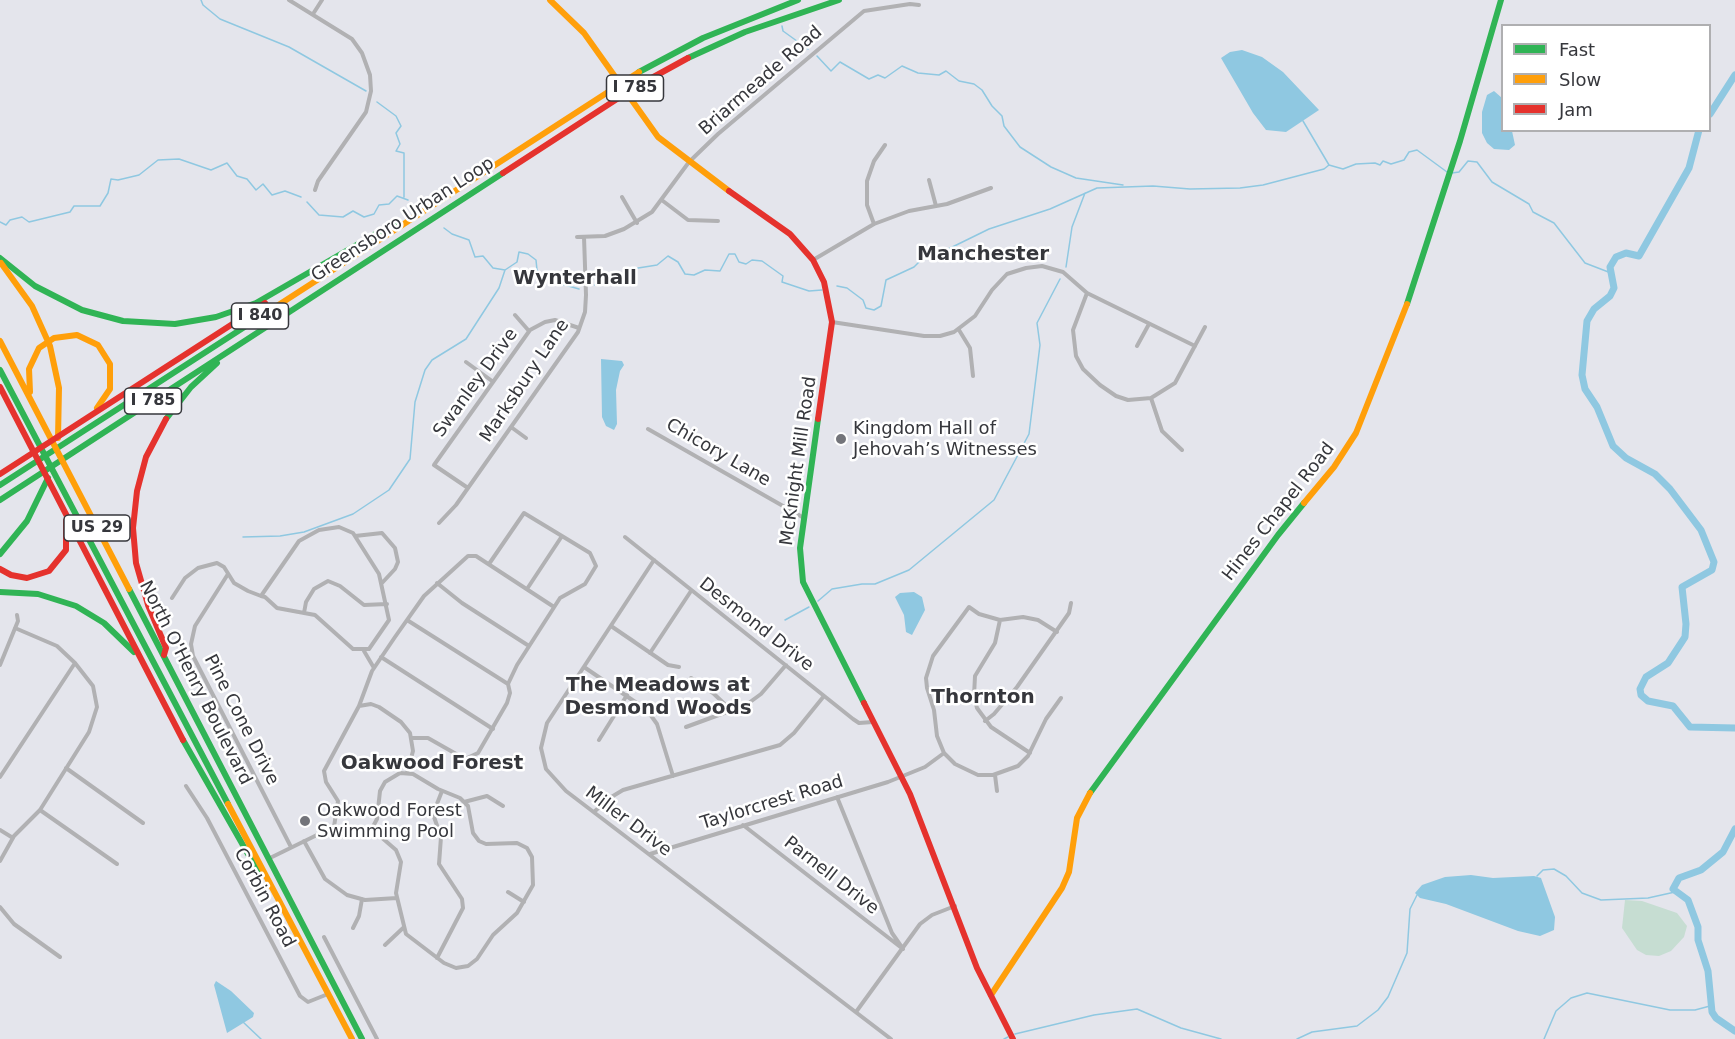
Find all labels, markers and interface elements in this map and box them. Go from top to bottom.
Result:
street label: Briarmeade Road [695,22,827,140]
legend [1501,24,1711,132]
text: Fast [1559,39,1595,60]
text: Slow [1559,69,1601,90]
road number: I 785 [606,75,664,101]
text: Jam [1559,99,1593,120]
street label: Greensboro Urban Loop [308,153,498,287]
district label: Manchester [917,243,1049,267]
district label: Wynterhall [513,267,637,291]
road number: I 840 [232,303,288,329]
street label: Marksbury Lane [476,315,574,447]
street label: Swanley Drive [429,324,523,442]
street label: McKnight Mill Road [776,375,822,547]
road number: I 785 [124,388,182,414]
street label: Chicory Lane [662,414,774,492]
place label: Kingdom Hall of Jehovah’s Witnesses [853,418,1037,460]
marker: Kingdom Hall of Jehovah’s Witnesses [834,432,848,446]
street label: Hines Chapel Road [1218,439,1340,585]
road number: US 29 [64,515,130,541]
street label: Desmond Drive [694,574,818,676]
street label: North O'Henry Boulevard [134,577,256,789]
street label: Pine Cone Drive [199,651,283,789]
district label: The Meadows at Desmond Woods [564,674,752,721]
district label: Thornton [931,686,1035,710]
district label: Oakwood Forest [341,752,523,776]
street label: Taylorcrest Road [698,771,846,835]
street label: Miller Drive [580,782,676,862]
place label: Oakwood Forest Swimming Pool [317,800,462,842]
marker: Oakwood Forest Swimming Pool [298,814,312,828]
street label: Parnell Drive [779,832,883,920]
street label: Corbin Road [229,844,299,952]

